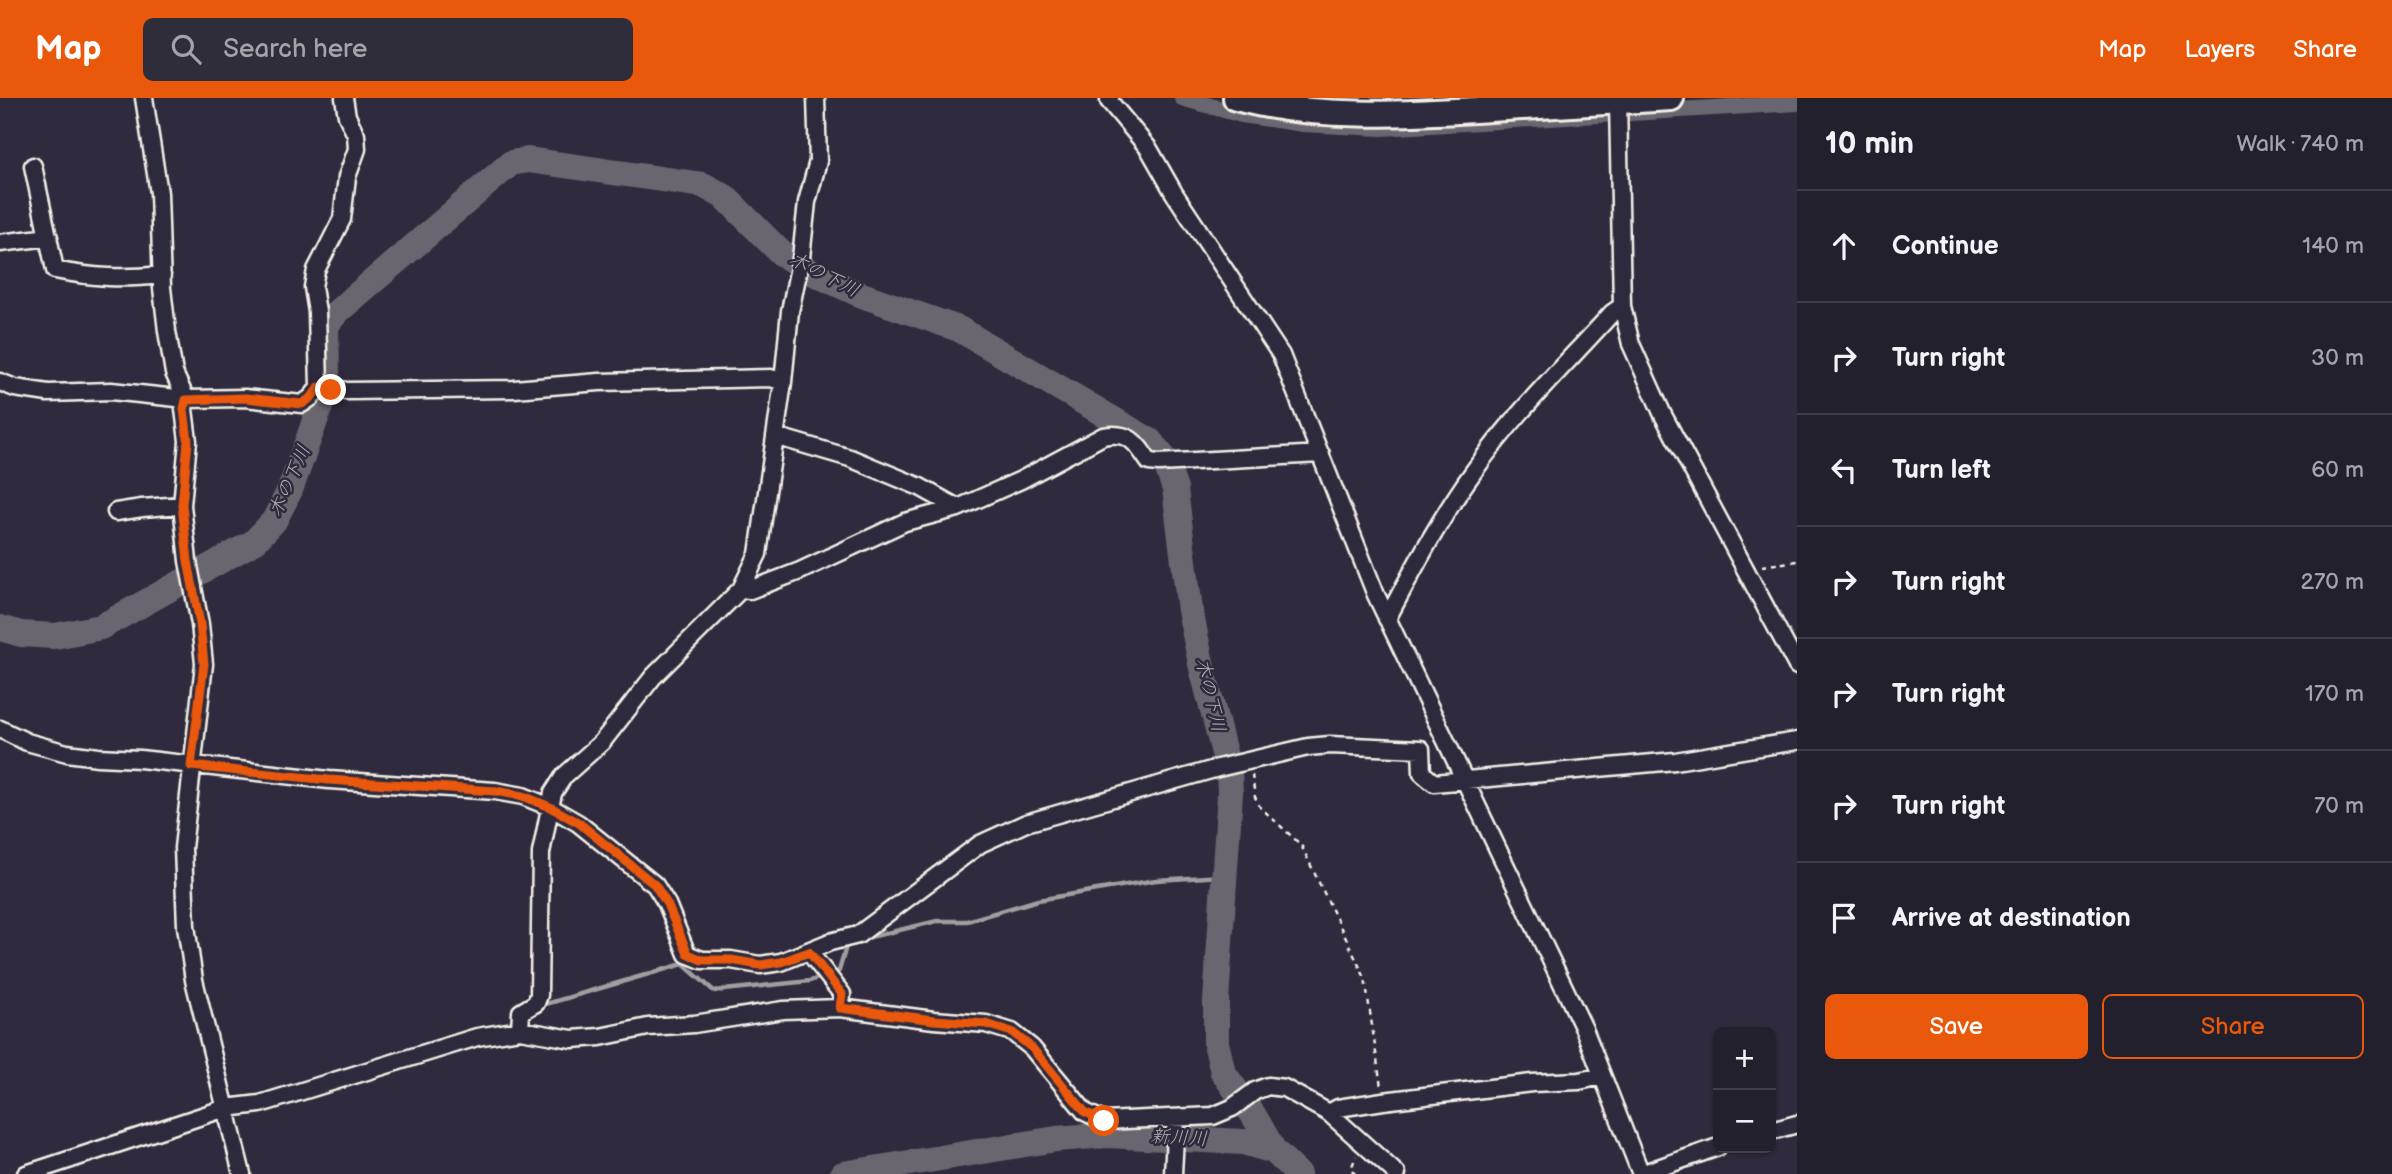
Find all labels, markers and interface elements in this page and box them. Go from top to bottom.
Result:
search box [143,18,633,81]
text: Map [35,29,101,69]
icon: search [167,30,205,68]
text: Search here [223,34,367,65]
text: Map [2098,35,2146,64]
text: Layers [2184,35,2255,64]
text: Share [2293,35,2357,64]
text: 10 min [1825,126,1914,162]
text: Walk · 740 m [2236,130,2364,158]
icon: ahead [1825,227,1863,265]
text: Continue [1892,231,1999,262]
text: 140 m [2302,232,2364,260]
water label: 木の下川 [785,247,863,303]
icon: right [1825,339,1863,377]
text: Turn right [1892,343,2005,374]
text: 30 m [2311,344,2364,372]
route end [315,374,346,405]
water label: 木の下川 [264,442,316,520]
icon: left [1825,451,1863,489]
text: Turn left [1892,455,1991,486]
text: 60 m [2311,456,2364,484]
icon: right [1825,563,1863,601]
text: Turn right [1892,567,2005,598]
text: 270 m [2300,568,2364,596]
water label: 木の下川 [1190,655,1230,735]
icon: right [1825,675,1863,713]
text: Turn right [1892,679,2005,710]
text: 170 m [2305,680,2364,708]
icon: right [1825,787,1863,825]
text: Turn right [1892,791,2005,822]
text: 70 m [2314,792,2364,820]
icon: arrive [1825,899,1863,937]
text: Arrive at destination [1892,903,2131,934]
button: Save [1825,994,2088,1059]
button: Share [2102,994,2364,1059]
map controls [1713,1027,1776,1153]
button: + [1713,1027,1776,1090]
button: − [1713,1090,1776,1153]
route start [1088,1105,1119,1136]
water label: 新川川 [1150,1125,1208,1151]

